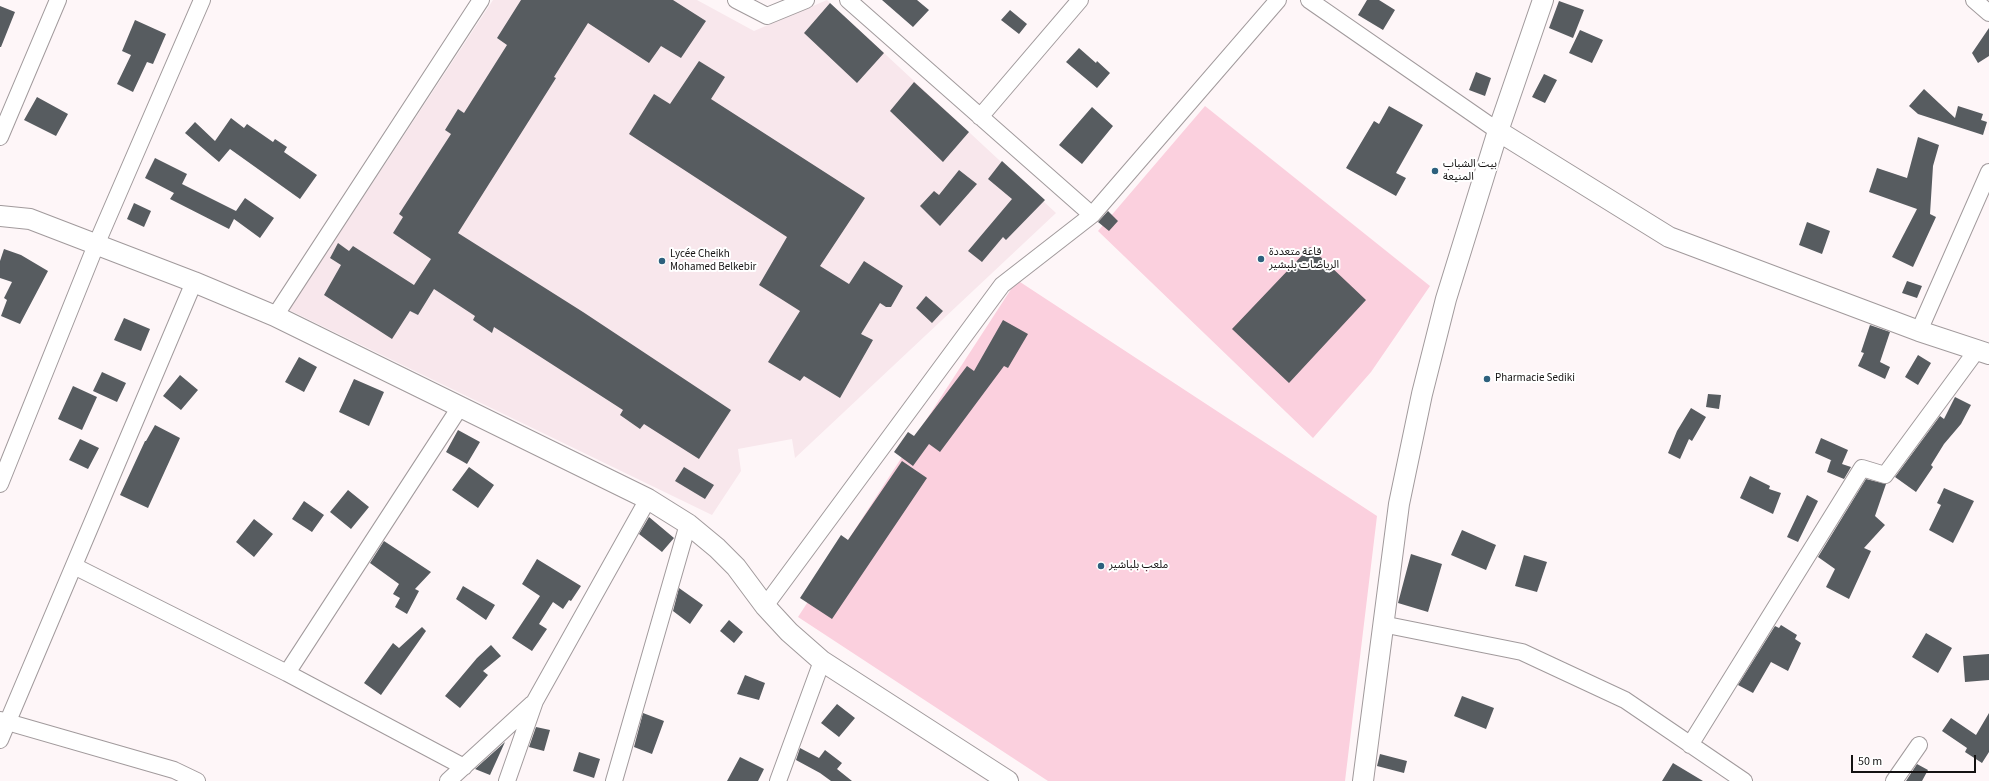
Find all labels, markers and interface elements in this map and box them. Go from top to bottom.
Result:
place label: بيت الشباب المنيعة [1443,158,1497,184]
marker: بيت الشباب المنيعة [1430,166,1440,176]
place label: قاعة متعددة الرياضات بلبشير [1269,246,1339,272]
place label: Lycée Cheikh Mohamed Belkebir [670,248,756,274]
marker: قاعة متعددة الرياضات بلبشير [1256,254,1266,264]
marker: Lycée Cheikh Mohamed Belkebir [657,256,667,266]
place label: Pharmacie Sediki [1495,372,1575,386]
marker: Pharmacie Sediki [1482,374,1492,384]
place label: ملعب بلباشير [1109,559,1168,573]
marker: ملعب بلباشير [1096,561,1106,571]
scale bar [1853,747,1978,773]
text: 50 m [1858,753,1882,770]

